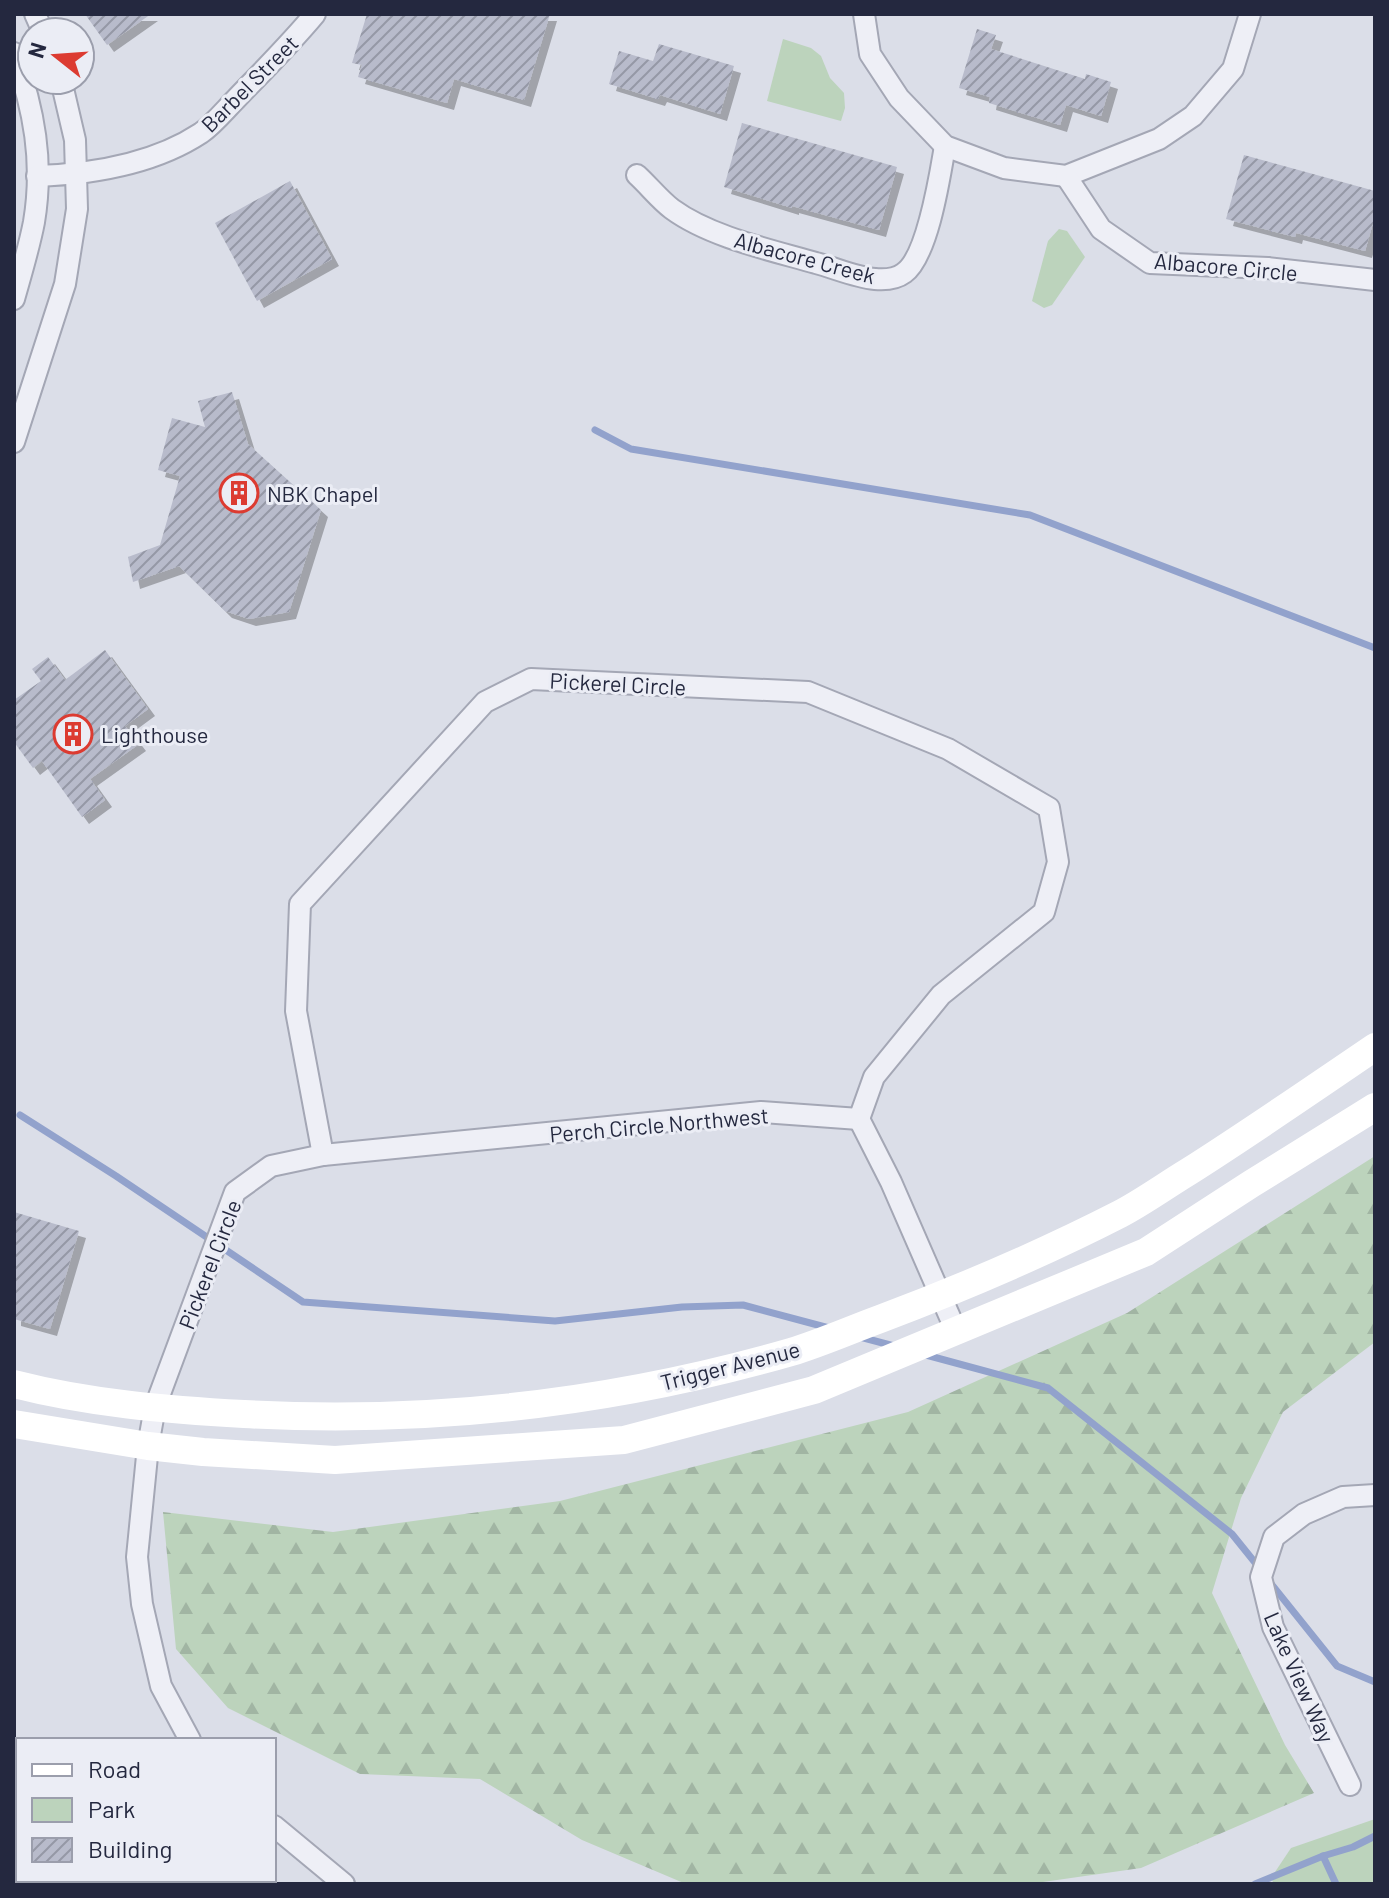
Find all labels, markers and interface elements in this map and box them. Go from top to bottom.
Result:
north arrow [16,16,96,96]
street label: Barbel Street [195,29,303,137]
text: N [21,39,50,61]
street label: Albacore Creek [732,226,878,288]
street label: Albacore Circle [1153,247,1299,285]
building icon: NBK Chapel [218,472,260,514]
place label: NBK Chapel [267,480,378,506]
street label: Pickerel Circle [549,666,687,700]
building icon: Lighthouse [52,713,94,755]
place label: Lighthouse [101,721,209,747]
street label: Perch Circle Northwest [548,1101,770,1147]
street label: Pickerel Circle [172,1196,246,1332]
street label: Trigger Avenue [658,1335,802,1395]
street label: Lake View Way [1260,1608,1340,1746]
legend [16,1738,276,1882]
text: Road [88,1754,141,1783]
text: Park [88,1794,135,1823]
text: Building [88,1834,172,1863]

